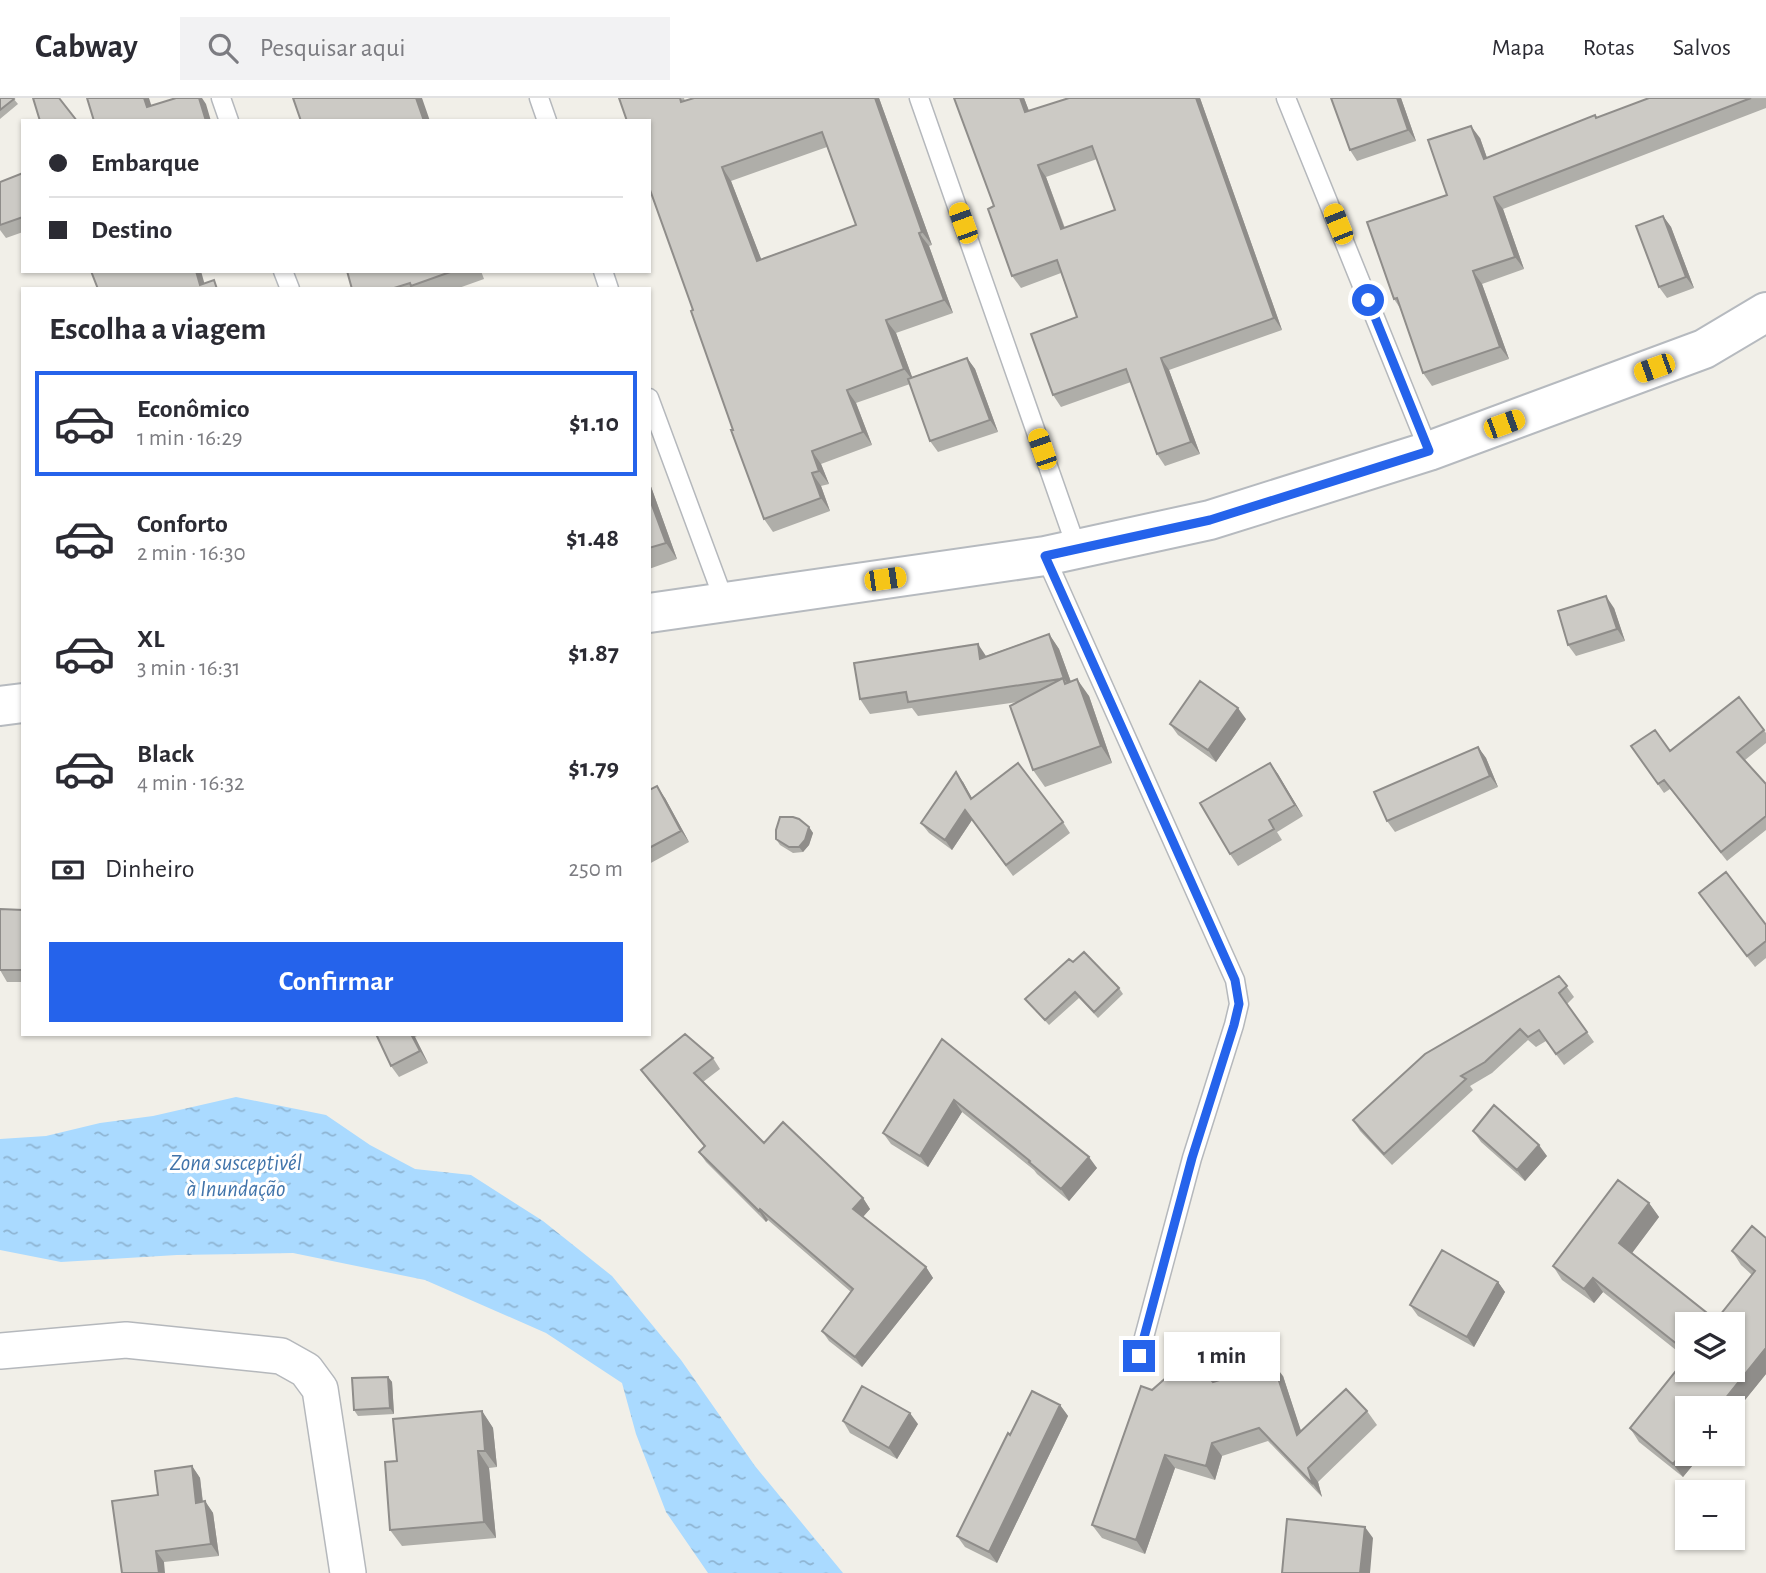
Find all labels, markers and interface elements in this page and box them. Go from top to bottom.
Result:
search box [180,17,670,80]
icon: search [204,29,242,67]
text: Cabway [35,31,138,64]
text: Pesquisar aqui [260,35,406,61]
text: Mapa [1492,36,1545,60]
text: Rotas [1583,36,1635,60]
text: Salvos [1673,36,1731,60]
text: Embarque [91,150,199,176]
car [946,200,981,246]
car [1321,201,1356,247]
text: Destino [91,217,172,243]
route start [1352,284,1384,316]
text: Escolha a viagem [49,313,266,345]
car [1631,351,1678,385]
icon: car [53,392,116,455]
text: Econômico [137,396,250,422]
car [1481,407,1528,441]
text: $1.10 [569,410,619,436]
car [1026,426,1059,472]
text: 1 min · 16:29 [137,427,243,450]
icon: car [53,507,116,570]
text: Conforto [137,511,228,537]
text: $1.48 [566,525,619,551]
text: 2 min · 16:30 [137,542,246,565]
car [863,566,908,592]
icon: car [53,622,116,685]
text: XL [137,626,164,652]
text: $1.87 [568,640,619,666]
text: 3 min · 16:31 [137,657,240,680]
icon: car [53,737,116,800]
text: Black [137,741,194,767]
text: $1.79 [568,755,619,781]
text: 4 min · 16:32 [137,772,244,795]
icon: cash [49,851,87,889]
text: Dinheiro [105,856,194,882]
text: 250 m [569,858,623,881]
button: Confirmar [49,942,623,1022]
water label: Zona susceptivél à Inundação [170,1152,303,1201]
map controls [1675,1312,1745,1550]
button: layers [1675,1312,1745,1382]
callout: 1 min [1164,1332,1279,1380]
route end [1123,1340,1155,1372]
text: 1 min [1198,1345,1246,1368]
button: + [1675,1396,1745,1466]
button: − [1675,1480,1745,1550]

